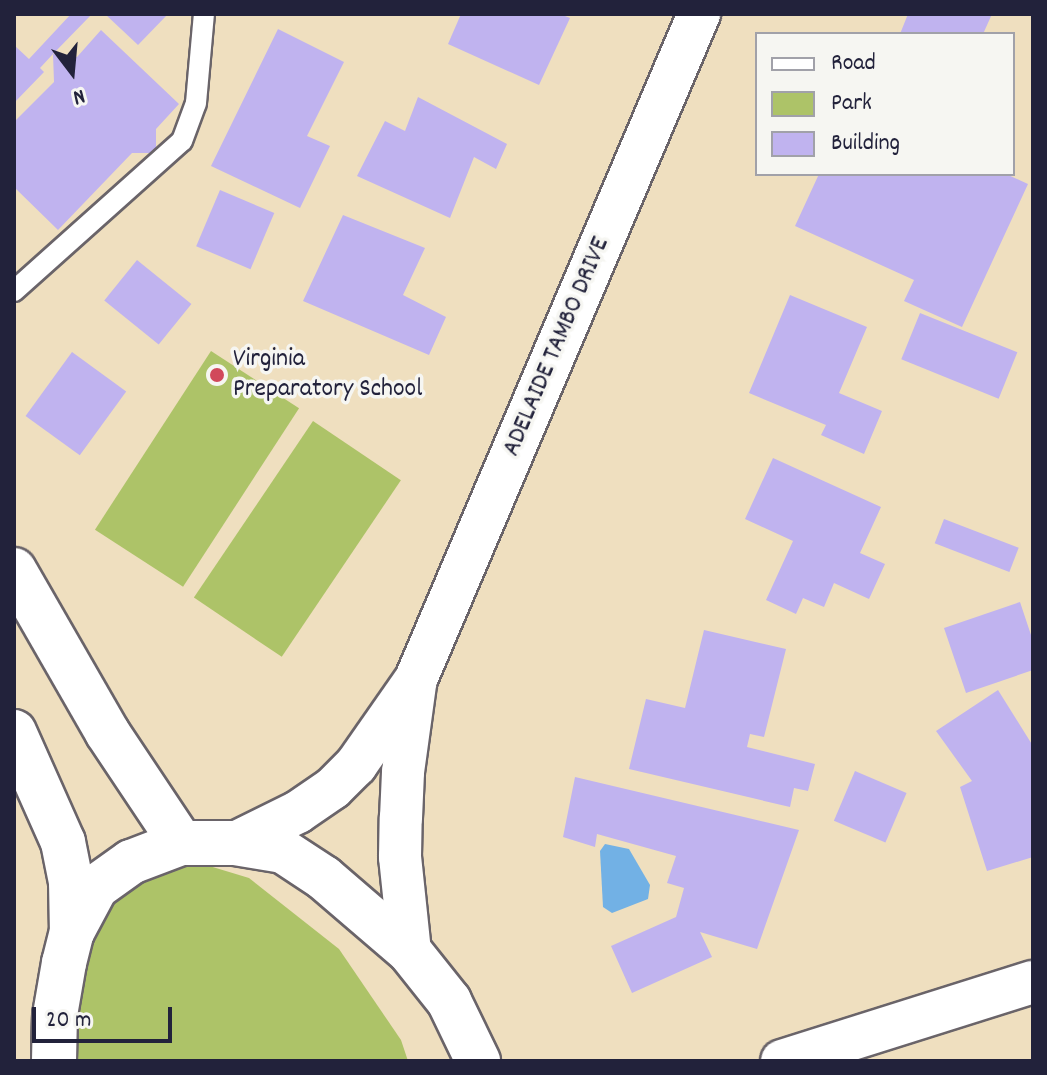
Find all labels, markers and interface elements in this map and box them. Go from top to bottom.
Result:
north arrow [32,32,112,112]
legend [755,32,1015,176]
text: Road [831,47,876,81]
text: N [69,79,88,112]
text: Park [831,87,872,121]
text: Building [831,127,900,161]
street label: ADELAIDE TAMBO DRIVE [497,233,617,461]
place label: Virginia Preparatory School [233,344,422,406]
marker: Virginia Preparatory School [208,366,226,384]
scale bar [36,991,176,1041]
text: 20 m [46,1004,92,1038]

